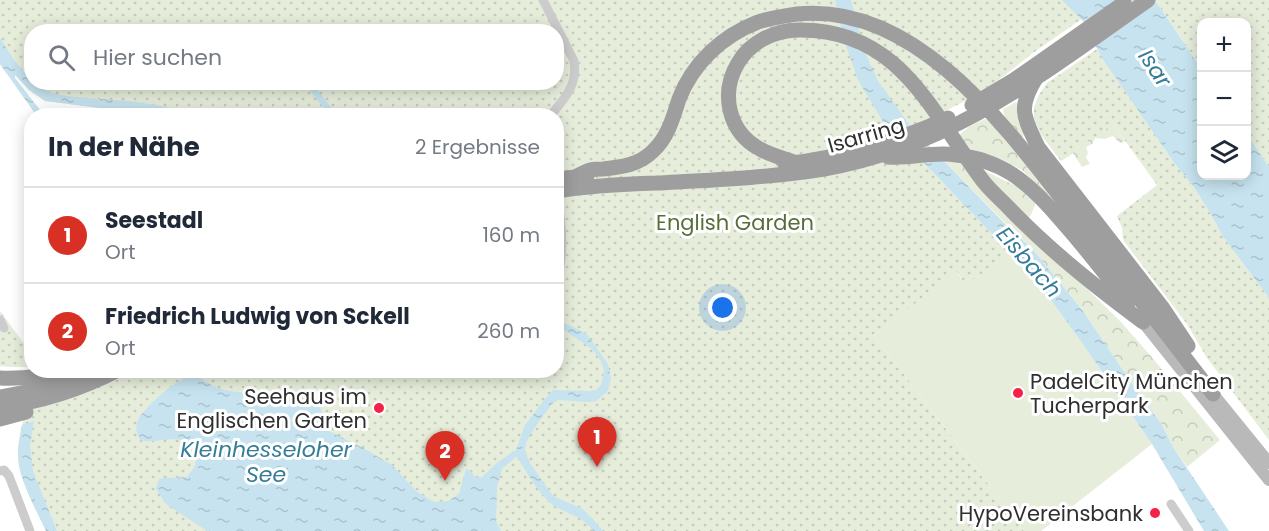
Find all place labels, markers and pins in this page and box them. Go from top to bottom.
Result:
place label: PadelCity München Tucherpark [1030,367,1233,420]
place label: Seehaus im Englischen Garten [177,382,367,435]
marker: PadelCity München Tucherpark [1011,386,1025,400]
marker: Seehaus im Englischen Garten [372,401,386,415]
pin: 1 [578,418,616,467]
pin: 2 [426,432,464,481]
place label: HypoVereinsbank [959,499,1143,528]
marker: HypoVereinsbank [1148,506,1162,520]

